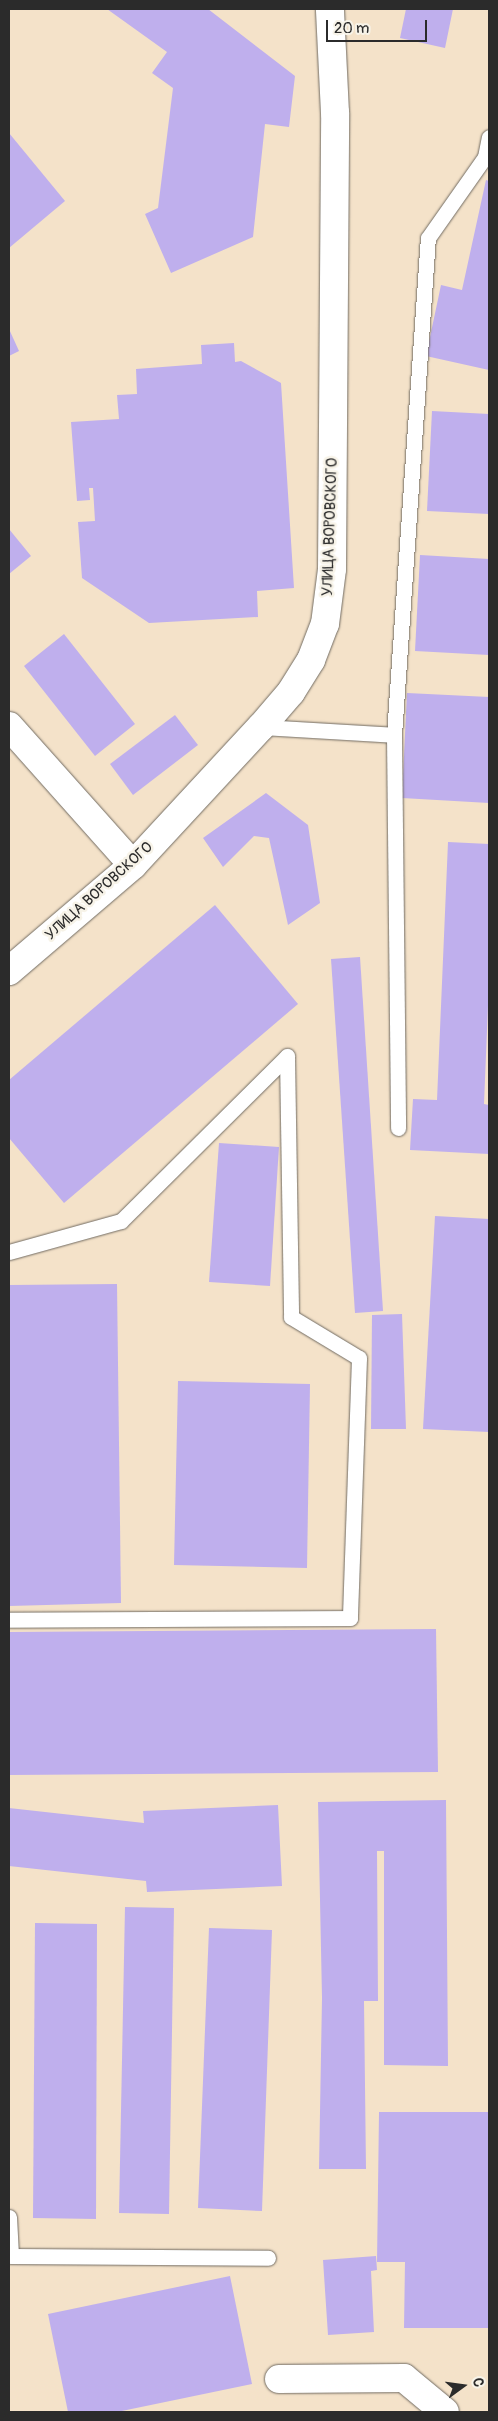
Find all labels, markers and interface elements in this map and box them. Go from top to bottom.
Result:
scale bar [328,10,429,42]
text: 20 m [334,19,369,38]
street label: УЛИЦА ВОРОВСКОГО [319,458,341,596]
street label: УЛИЦА ВОРОВСКОГО [42,838,156,944]
north arrow [438,2361,488,2411]
text: С [469,2376,487,2388]

